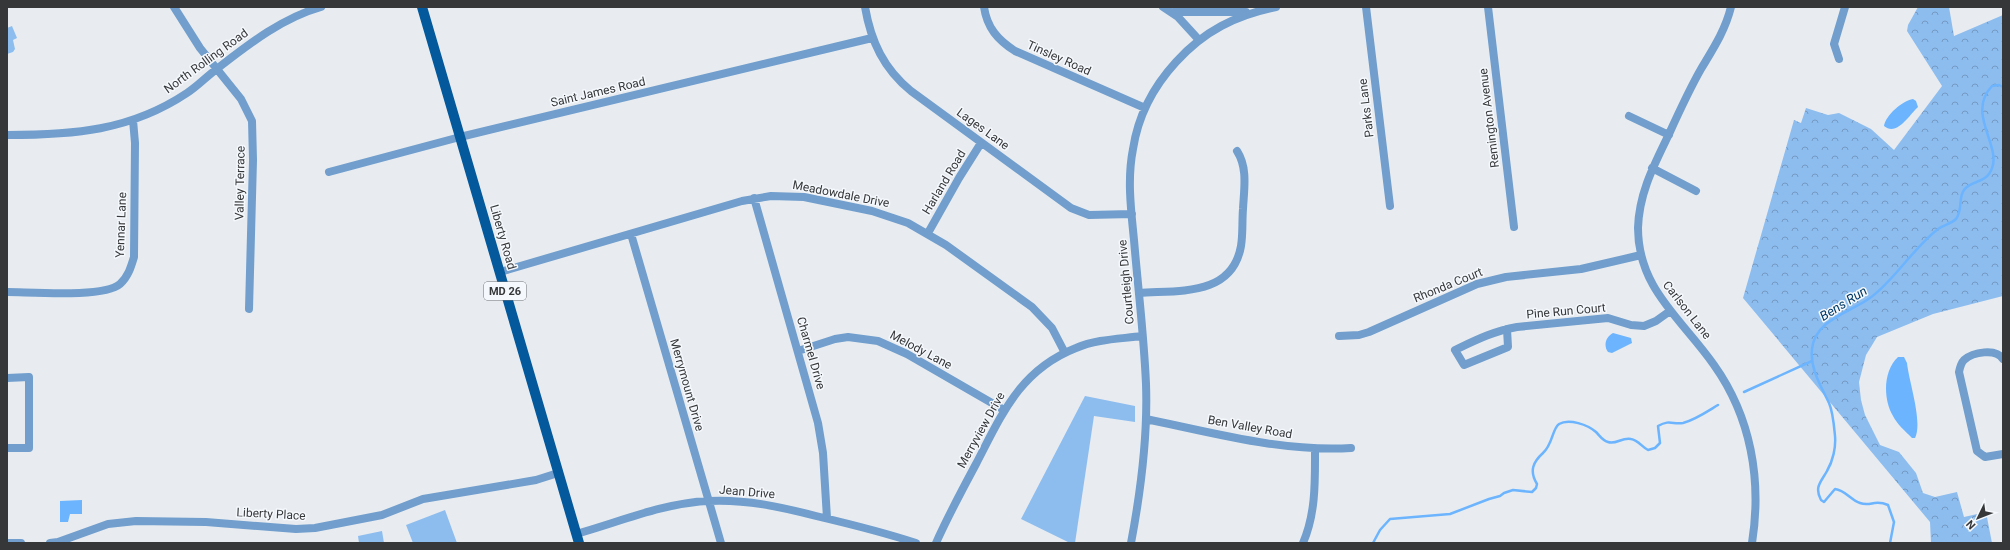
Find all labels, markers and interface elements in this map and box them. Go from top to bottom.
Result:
street label: North Rolling Road [161,26,251,96]
street label: Tinsley Road [1025,38,1093,78]
street label: Remington Avenue [1476,67,1502,169]
street label: Saint James Road [549,74,647,110]
street label: Parks Lane [1355,78,1377,138]
street label: Lages Lane [954,105,1012,153]
street label: Valley Terrace [232,146,248,220]
street label: Harland Road [919,147,969,217]
street label: Meadowdale Drive [791,178,891,210]
street label: Yennar Lane [113,192,129,258]
street label: Liberty Road [487,203,519,271]
street label: Courtleigh Drive [1115,239,1137,325]
street label: Rhonda Court [1411,265,1485,305]
street label: Carlson Lane [1660,278,1714,342]
road number: MD 26 [484,282,526,300]
water label: Bens Run [1817,283,1870,324]
street label: Pine Run Court [1526,301,1606,321]
street label: Charmel Drive [794,315,828,391]
street label: Melody Lane [888,328,954,372]
street label: Merrymount Drive [667,337,707,433]
street label: Merryview Drive [954,390,1008,470]
street label: Ben Valley Road [1207,413,1293,441]
street label: Jean Drive [718,483,776,501]
north arrow [1958,498,1998,538]
street label: Liberty Place [236,505,306,523]
text: N [1963,517,1978,532]

